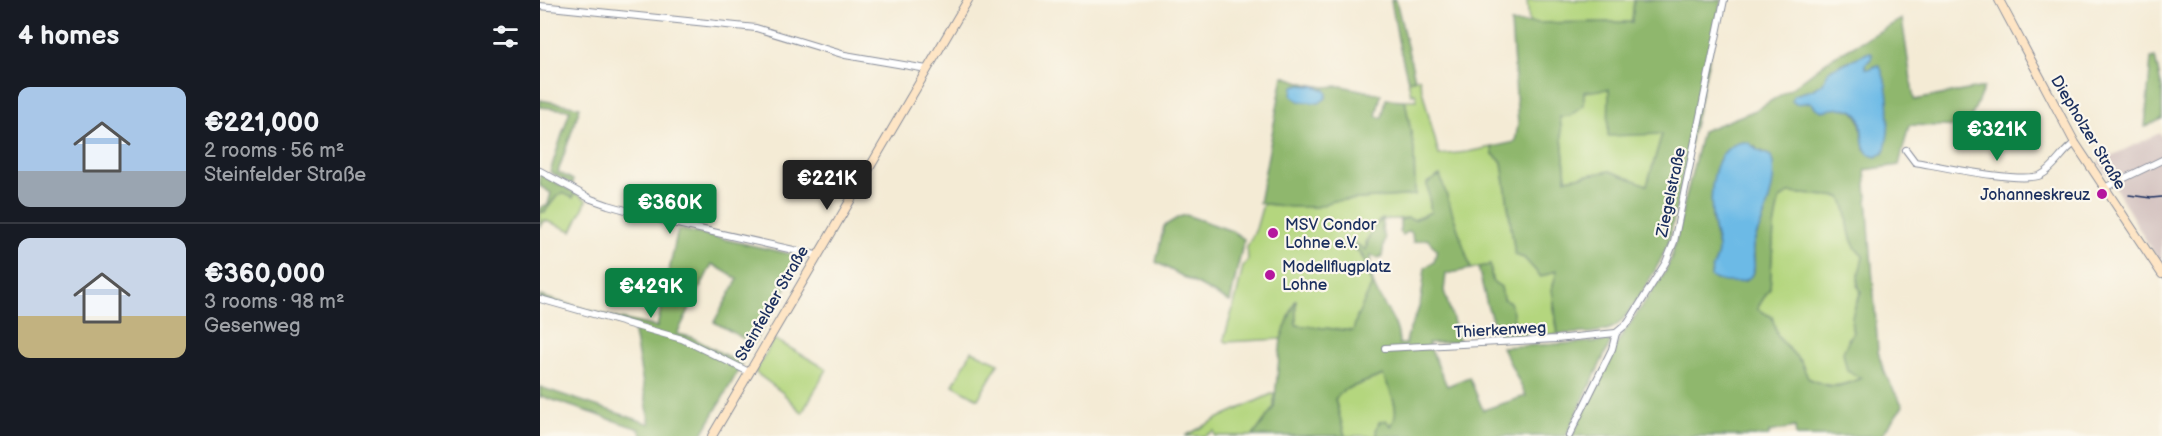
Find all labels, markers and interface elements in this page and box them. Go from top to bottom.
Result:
icon: filters [489,20,522,53]
text: 4 homes [18,21,119,52]
street label: Diepholzer Straße [2046,72,2130,194]
text: €221,000 [204,108,320,139]
icon: home [66,111,138,183]
pin: €321K [1955,111,2039,162]
text: €321K [1967,118,2027,142]
text: 2 rooms · 56 m² [204,139,344,163]
street label: Ziegelstraße [1652,145,1690,240]
pin: €221K [785,160,869,211]
text: Steinfelder Straße [204,163,366,187]
text: €221K [797,167,857,191]
pin: €360K [628,184,712,235]
place label: Johanneskreuz [1980,186,2090,205]
marker: Johanneskreuz [2095,187,2109,201]
text: €360K [638,191,702,215]
place label: MSV Condor Lohne e.V. [1285,216,1376,253]
marker: MSV Condor Lohne e.V. [1266,226,1280,240]
street label: Steinfelder Straße [732,242,813,365]
place label: Modellflugplatz Lohne [1282,258,1391,295]
text: €360,000 [204,259,325,290]
icon: home [66,262,138,334]
pin: €429K [609,268,693,319]
marker: Modellflugplatz Lohne [1263,268,1277,282]
text: €429K [619,275,683,299]
text: 3 rooms · 98 m² [204,290,345,314]
text: Gesenweg [204,314,300,338]
street label: Thierkenweg [1453,319,1547,342]

